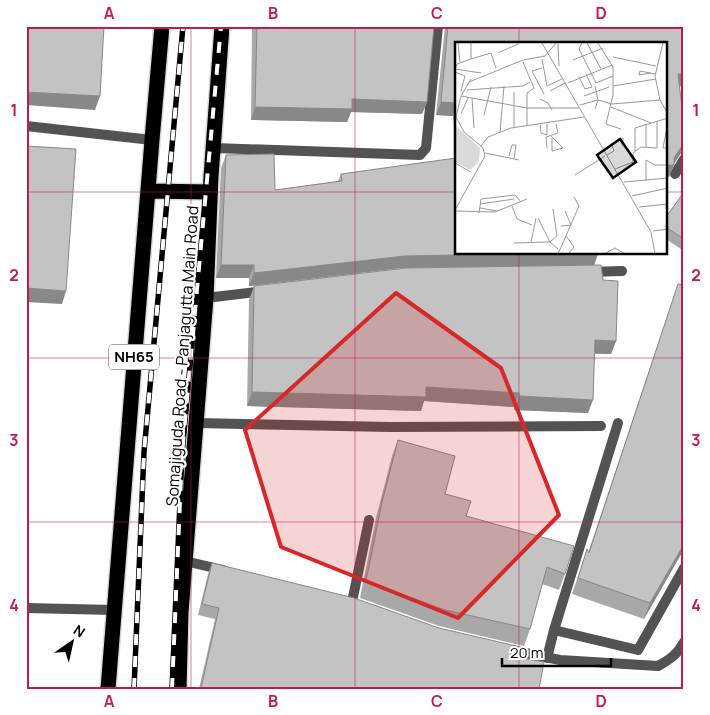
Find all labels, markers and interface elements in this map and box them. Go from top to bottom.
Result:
text: A [104,2,115,24]
text: B [268,2,278,24]
text: C [431,2,443,24]
text: D [595,2,607,24]
inset map [455,42,668,255]
text: 1 [10,99,18,121]
text: 1 [692,99,700,121]
street label: Somajiguda Road - Panjagutta Main Road [161,205,203,507]
text: 2 [9,264,19,286]
text: 2 [691,264,701,286]
road number: NH65 [109,344,159,370]
text: 3 [9,429,19,451]
text: 3 [691,429,701,451]
text: 4 [9,594,19,616]
text: 4 [691,594,701,616]
north arrow [48,618,98,668]
text: N [70,620,89,641]
scale bar [502,635,611,667]
text: 20 m [510,642,543,663]
text: A [104,690,115,712]
text: B [268,690,278,712]
text: C [431,690,443,712]
text: D [595,690,607,712]

